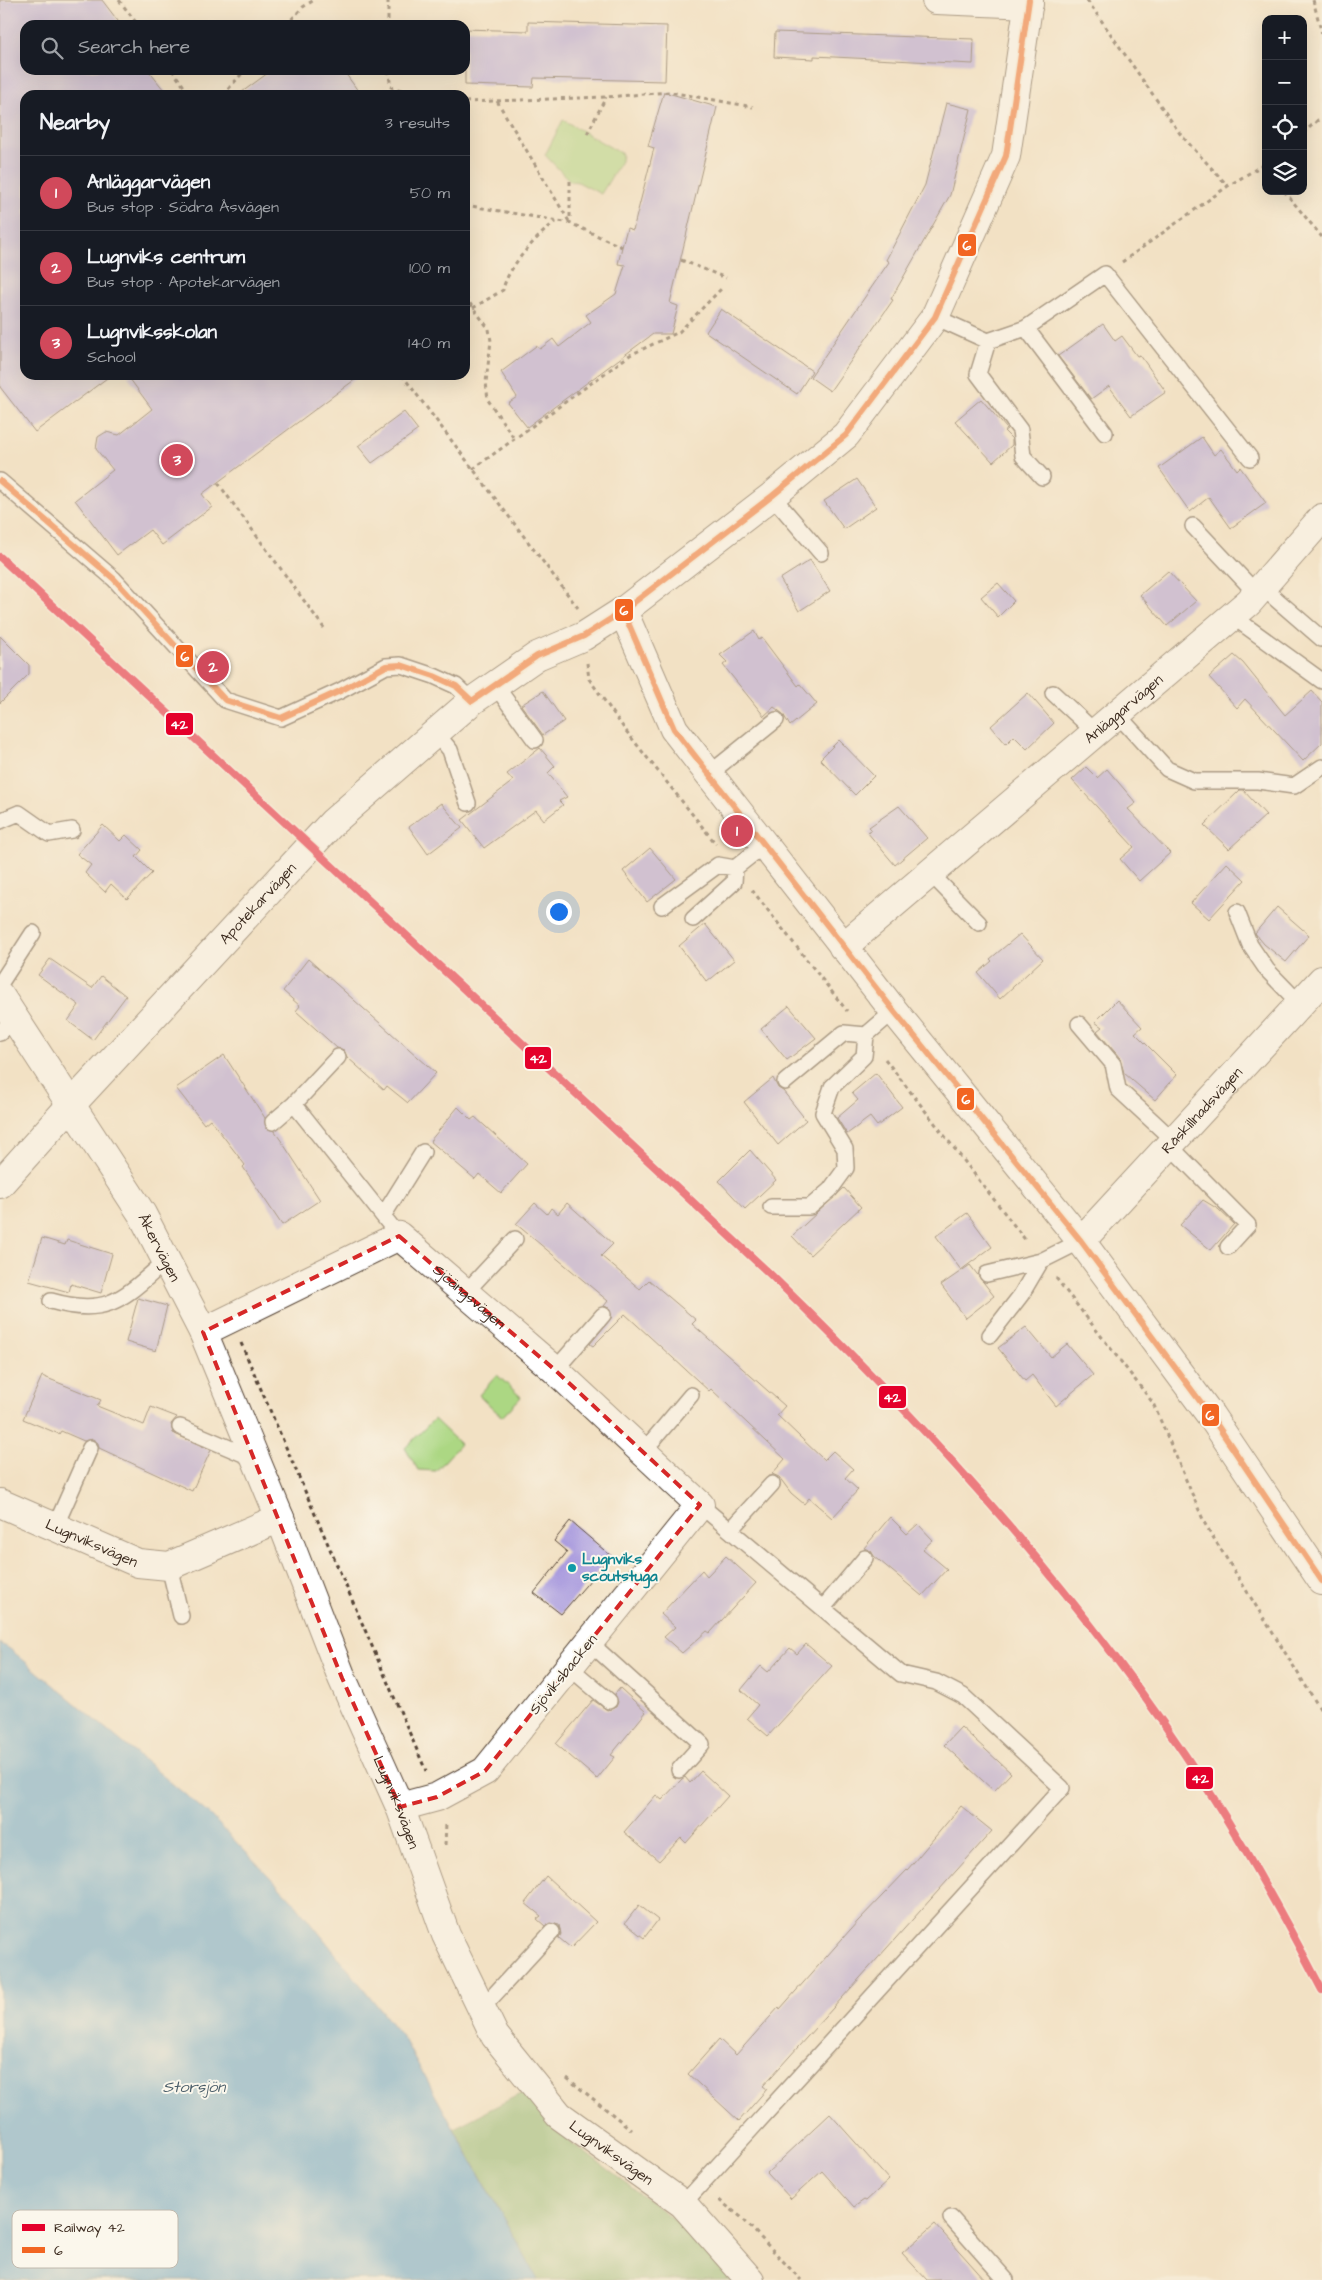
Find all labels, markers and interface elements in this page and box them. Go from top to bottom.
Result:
map controls [1262,15,1307,195]
button: + [1262,15,1307,60]
search box [20,20,470,75]
icon: search [38,34,66,62]
text: Search here [78,34,190,61]
button: − [1262,60,1307,105]
button: locate [1262,105,1307,150]
text: Nearby [40,108,110,137]
text: 3 results [385,112,450,134]
button: layers [1262,150,1307,195]
text: Anläggarvägen [87,169,210,196]
text: 1 [55,182,57,204]
text: 50 m [410,182,450,204]
text: Bus stop · Södra Åsvägen [87,196,279,218]
line badge: 6 [957,233,977,257]
text: 6 [963,236,972,256]
text: Lugnviks centrum [87,244,245,271]
text: 2 [51,257,61,279]
text: 100 m [409,257,450,279]
text: Bus stop · Apotekarvägen [87,271,280,293]
text: Lugnviksskolan [87,319,217,346]
text: 3 [52,332,60,354]
text: 140 m [408,332,450,354]
text: School [87,346,136,368]
pin: 3 [161,441,193,479]
line badge: 6 [614,598,634,622]
text: 6 [620,601,629,621]
line badge: 6 [175,644,194,668]
text: 6 [181,647,190,667]
pin: 2 [197,648,229,686]
street label: Anläggarvägen [1080,669,1168,749]
line badge: 42 [165,712,194,736]
text: 42 [170,715,189,735]
pin: 1 [721,812,753,850]
street label: Apotekarvägen [215,858,302,949]
your location [546,899,572,925]
line badge: 42 [524,1046,552,1070]
text: 42 [529,1049,548,1069]
street label: Råskillnadsvägen [1157,1062,1248,1159]
line badge: 6 [956,1087,975,1111]
text: 6 [962,1090,971,1110]
street label: Åkervägen [133,1210,185,1286]
street label: Sjöängsvägen [428,1260,510,1334]
line badge: 42 [878,1385,907,1409]
text: 42 [883,1388,902,1408]
line badge: 6 [1201,1403,1220,1427]
text: 6 [1206,1406,1215,1426]
street label: Lugnviksvägen [42,1514,141,1573]
place label: Lugnviks scoutstuga [582,1549,658,1589]
marker: Lugnviks scoutstuga [566,1562,578,1574]
street label: Sjöviksbacken [524,1629,603,1719]
street label: Lugnviksvägen [367,1753,424,1852]
line badge: 42 [1185,1766,1214,1790]
text: 42 [1191,1769,1210,1789]
water label: Storsjön [163,2076,227,2098]
street label: Lugnviksvägen [565,2116,658,2191]
legend [12,2210,178,2268]
text: Railway 42 [54,2218,125,2238]
text: 6 [54,2241,63,2261]

